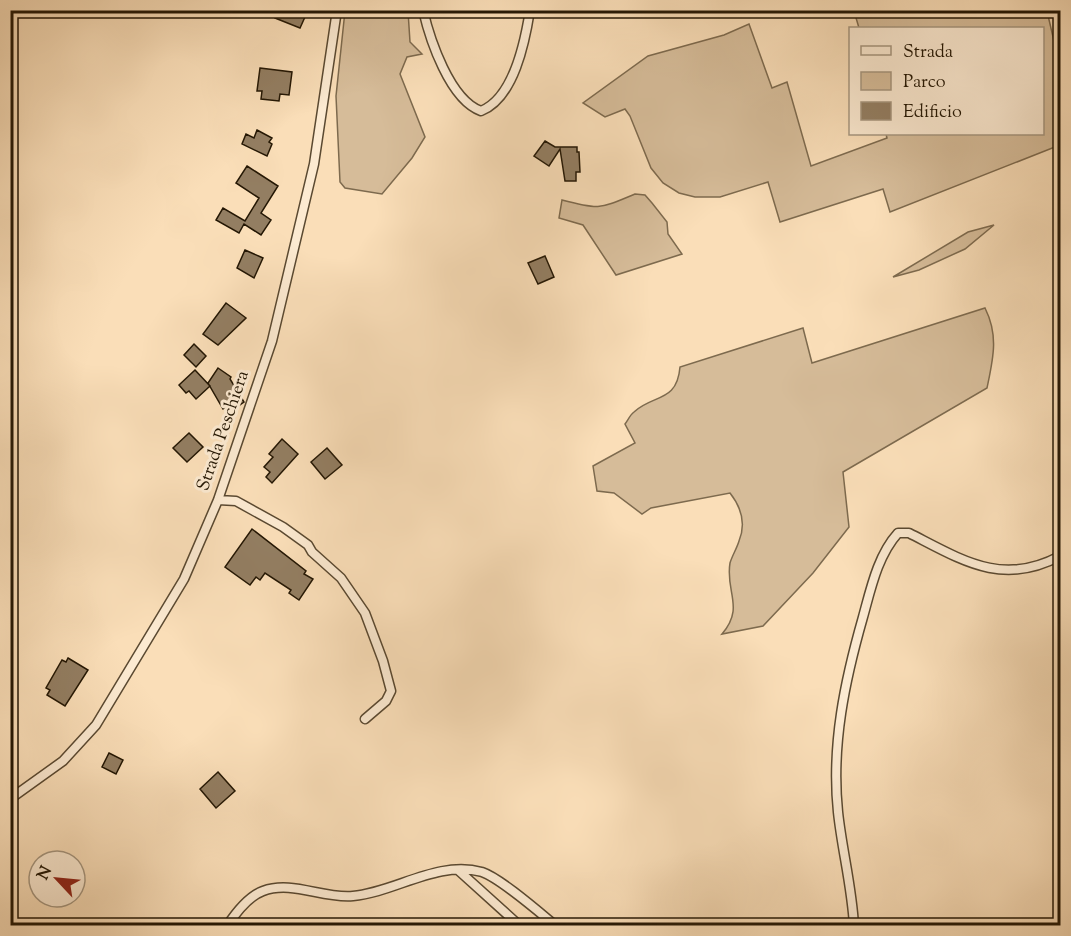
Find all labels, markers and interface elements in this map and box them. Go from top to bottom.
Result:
legend [849,27,1044,135]
text: Strada [903,40,953,66]
text: Parco [903,70,946,96]
text: Edificio [903,100,962,126]
street label: Strada Peschiera [191,367,257,495]
north arrow [27,849,87,909]
text: N [33,863,59,884]

